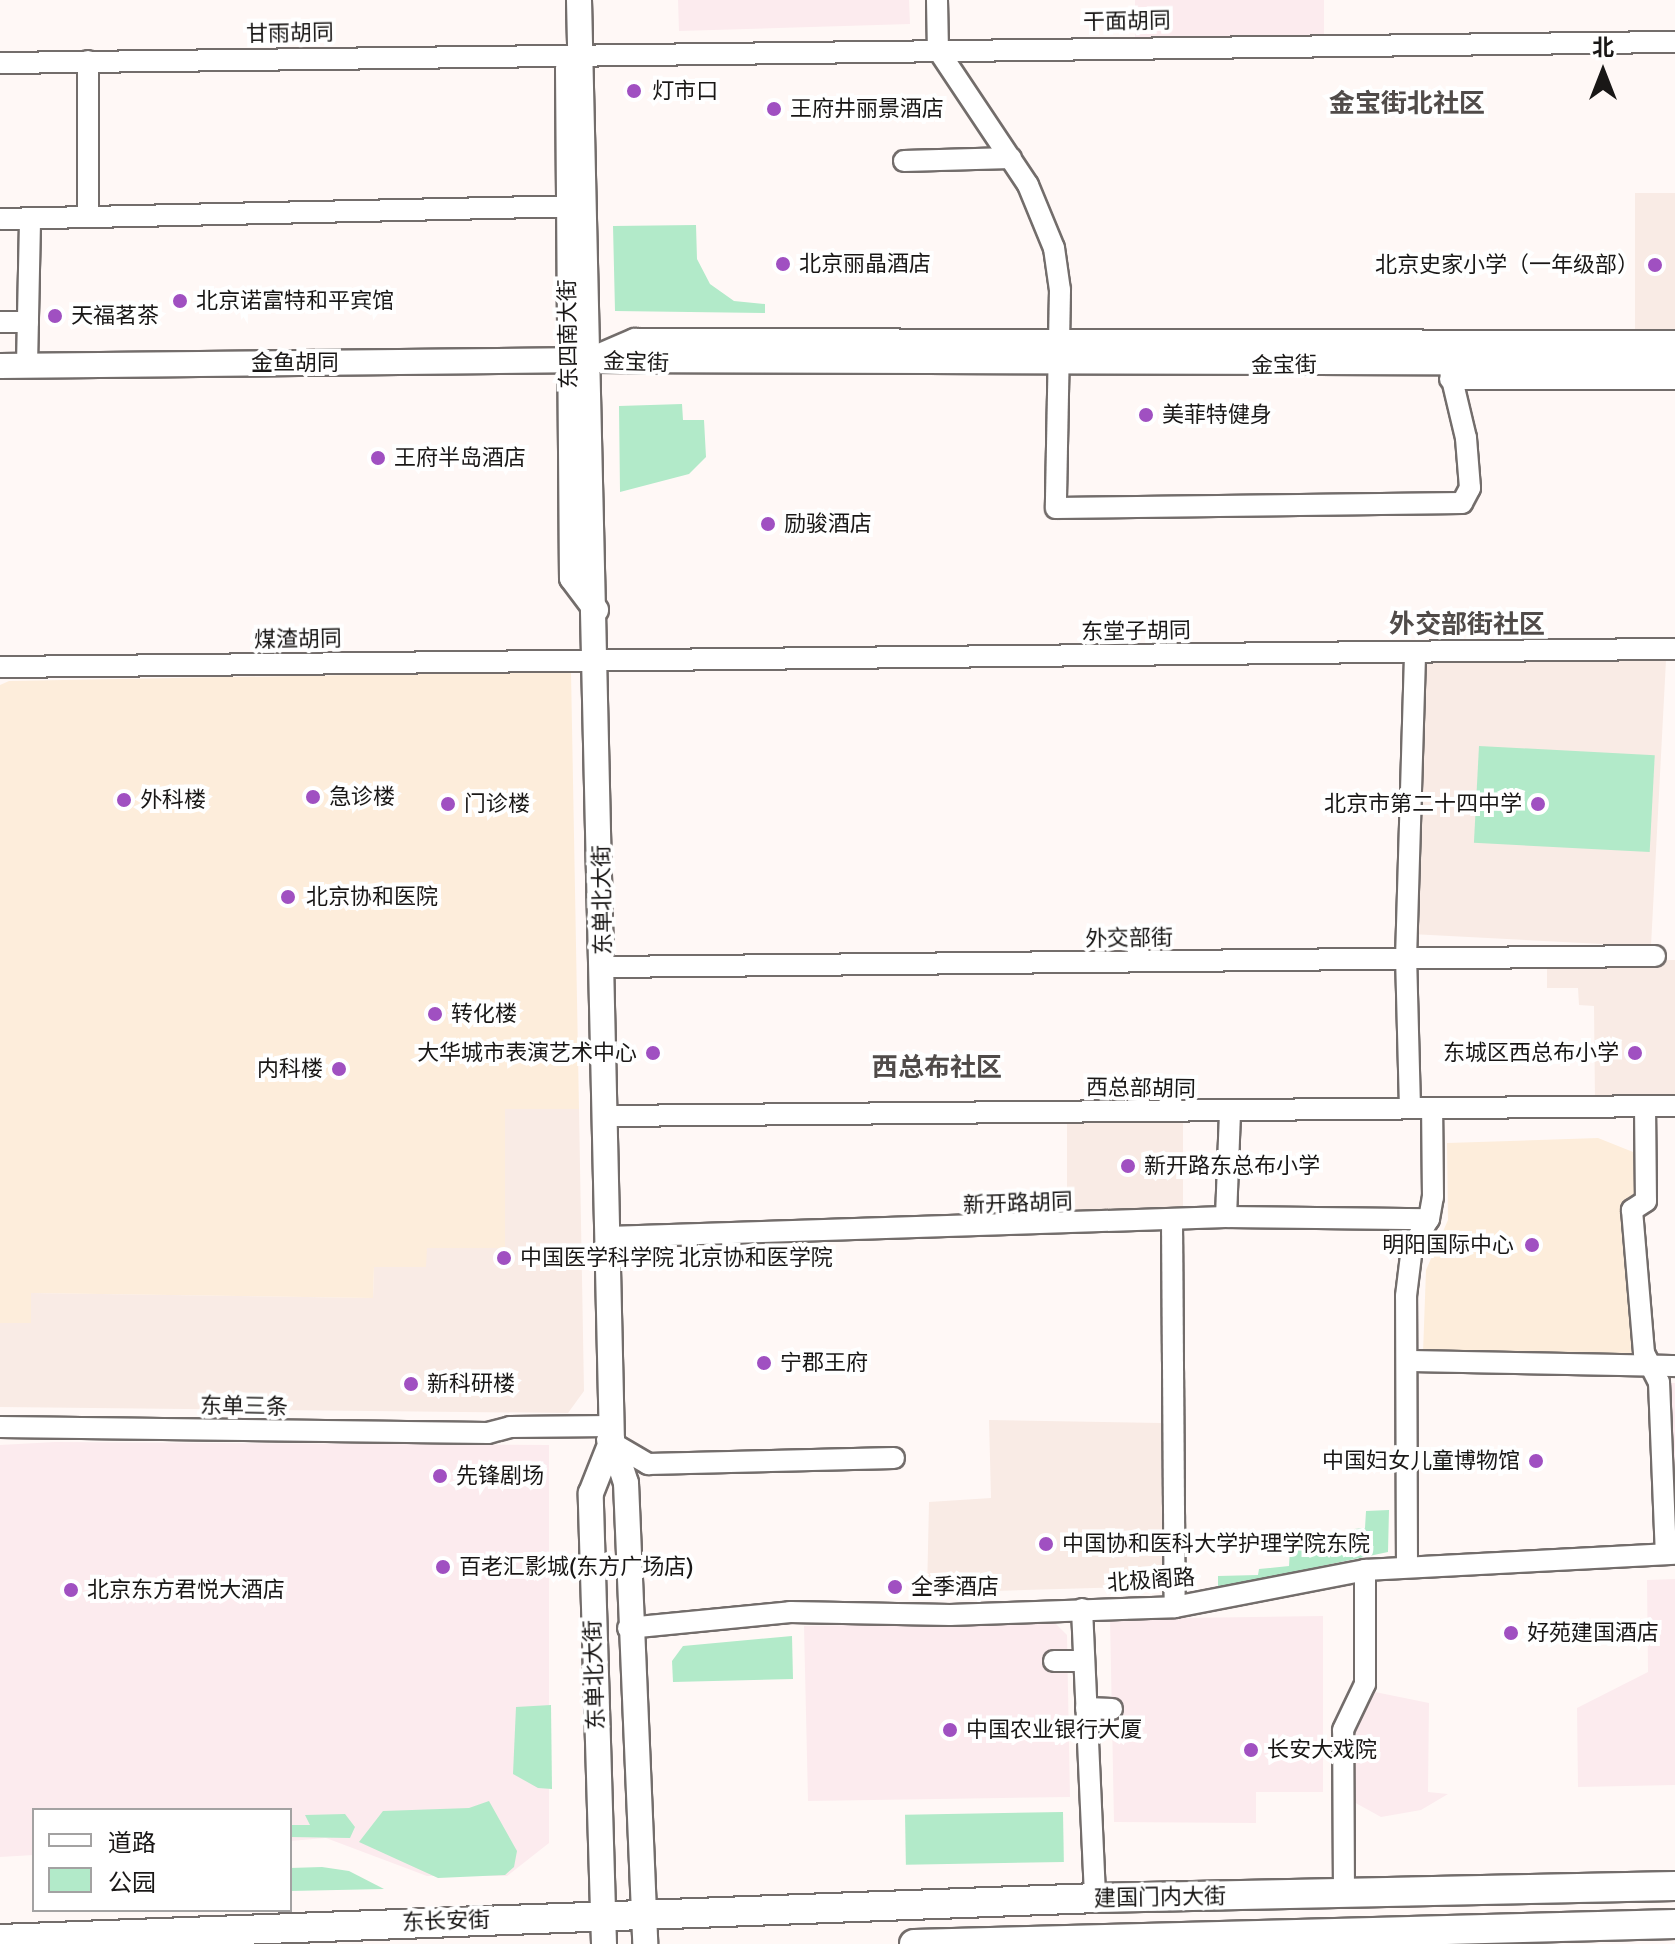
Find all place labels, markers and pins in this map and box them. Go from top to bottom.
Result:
place label: 灯市口 [652,78,718,104]
marker: 灯市口 [623,80,645,102]
place label: 王府井丽景酒店 [790,96,944,122]
marker: 王府井丽景酒店 [765,100,783,118]
place label: 北京丽晶酒店 [799,251,931,277]
place label: 北京史家小学（一年级部） [1375,252,1639,278]
marker: 北京丽晶酒店 [774,255,792,273]
marker: 北京史家小学（一年级部） [1646,256,1664,274]
place label: 北京诺富特和平宾馆 [196,288,394,314]
marker: 北京诺富特和平宾馆 [171,292,189,310]
place label: 天福茗茶 [71,303,159,329]
marker: 天福茗茶 [46,307,64,325]
place label: 美菲特健身 [1162,402,1272,428]
marker: 美菲特健身 [1137,406,1155,424]
place label: 王府半岛酒店 [394,445,526,471]
marker: 王府半岛酒店 [369,449,387,467]
place label: 励骏酒店 [784,511,872,537]
marker: 励骏酒店 [759,515,777,533]
place label: 急诊楼 [329,784,395,810]
place label: 外科楼 [140,787,206,813]
marker: 急诊楼 [304,788,322,806]
marker: 外科楼 [115,791,133,809]
place label: 门诊楼 [464,791,530,817]
place label: 北京市第二十四中学 [1324,791,1522,817]
marker: 门诊楼 [439,795,457,813]
marker: 北京市第二十四中学 [1529,795,1547,813]
place label: 北京协和医院 [306,884,438,910]
marker: 北京协和医院 [277,886,299,908]
place label: 转化楼 [451,1001,517,1027]
marker: 转化楼 [426,1005,444,1023]
place label: 大华城市表演艺术中心 [417,1040,637,1066]
place label: 东城区西总布小学 [1443,1040,1619,1066]
marker: 大华城市表演艺术中心 [644,1044,662,1062]
marker: 东城区西总布小学 [1626,1044,1644,1062]
place label: 内科楼 [257,1056,323,1082]
marker: 内科楼 [330,1060,348,1078]
place label: 新开路东总布小学 [1144,1153,1320,1179]
marker: 新开路东总布小学 [1119,1157,1137,1175]
place label: 明阳国际中心 [1382,1232,1514,1258]
marker: 明阳国际中心 [1521,1234,1543,1256]
place label: 中国医学科学院 北京协和医学院 [520,1245,833,1271]
marker: 中国医学科学院 北京协和医学院 [495,1249,513,1267]
place label: 宁郡王府 [780,1350,868,1376]
marker: 宁郡王府 [755,1354,773,1372]
place label: 新科研楼 [427,1371,515,1397]
marker: 新科研楼 [402,1375,420,1393]
place label: 中国妇女儿童博物馆 [1322,1448,1520,1474]
marker: 中国妇女儿童博物馆 [1527,1452,1545,1470]
place label: 先锋剧场 [456,1463,544,1489]
marker: 先锋剧场 [431,1467,449,1485]
place label: 中国协和医科大学护理学院东院 [1062,1531,1370,1557]
marker: 中国协和医科大学护理学院东院 [1037,1535,1055,1553]
place label: 百老汇影城(东方广场店) [459,1554,694,1580]
marker: 百老汇影城(东方广场店) [434,1558,452,1576]
place label: 全季酒店 [911,1574,999,1600]
place label: 北京东方君悦大酒店 [87,1577,285,1603]
marker: 全季酒店 [886,1578,904,1596]
marker: 北京东方君悦大酒店 [62,1581,80,1599]
place label: 好苑建国酒店 [1527,1620,1659,1646]
marker: 好苑建国酒店 [1502,1624,1520,1642]
place label: 中国农业银行大厦 [966,1717,1142,1743]
marker: 中国农业银行大厦 [941,1721,959,1739]
place label: 长安大戏院 [1267,1737,1377,1763]
marker: 长安大戏院 [1242,1741,1260,1759]

